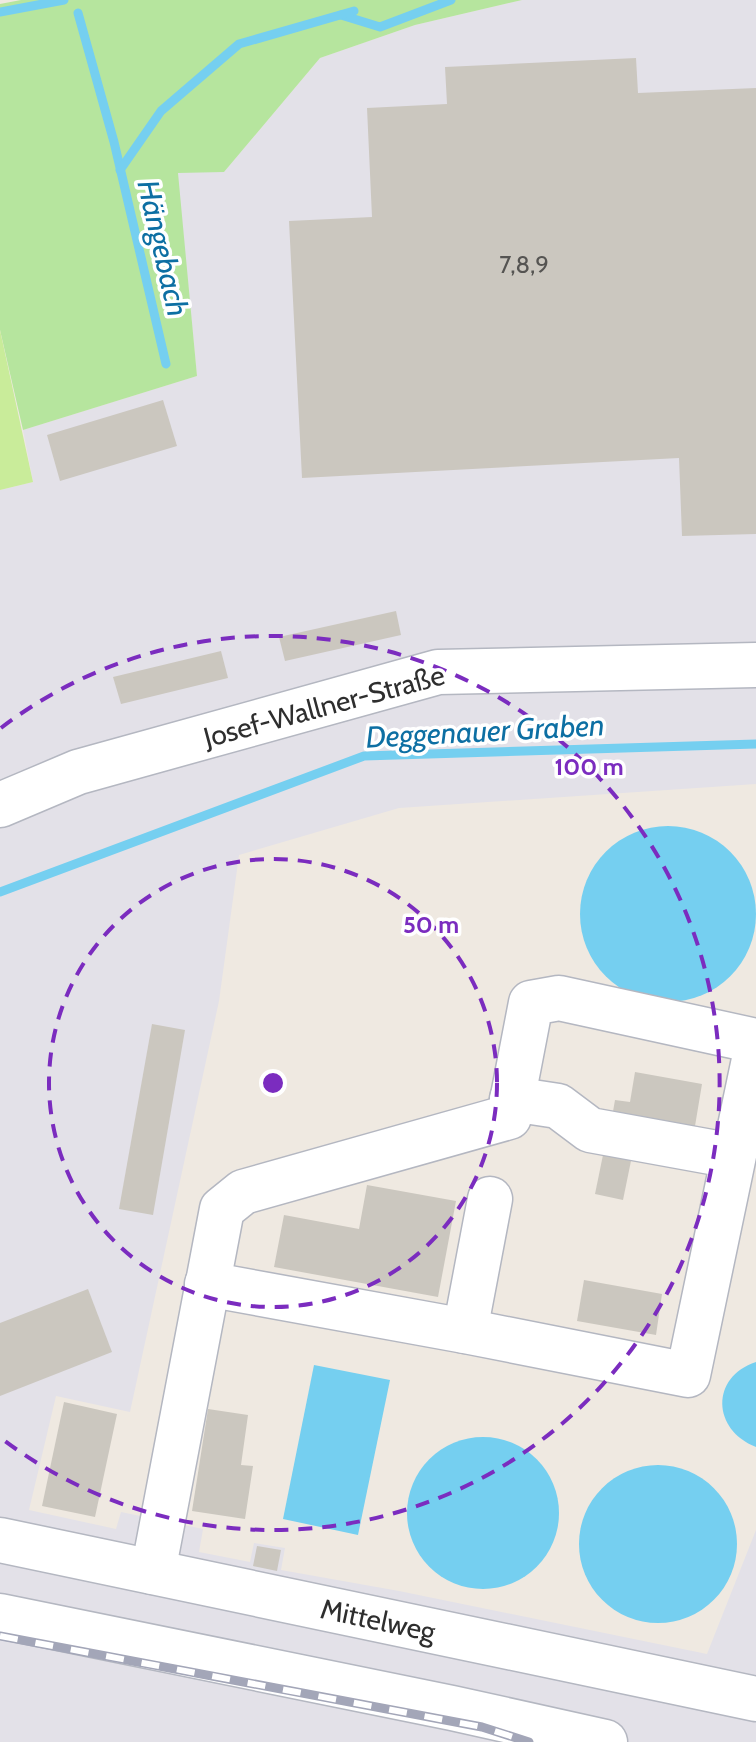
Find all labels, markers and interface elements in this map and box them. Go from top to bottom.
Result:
water label: Hängebach [129,176,197,320]
house number: 7,8,9 [499,250,549,279]
street label: Josef-Wallner-Straße [199,657,448,755]
water label: Deggenauer Graben [365,706,605,756]
text: 100 m [554,752,624,781]
text: 50 m [403,910,459,939]
centre of rings [259,1069,287,1097]
street label: Mittelweg [318,1591,439,1649]

